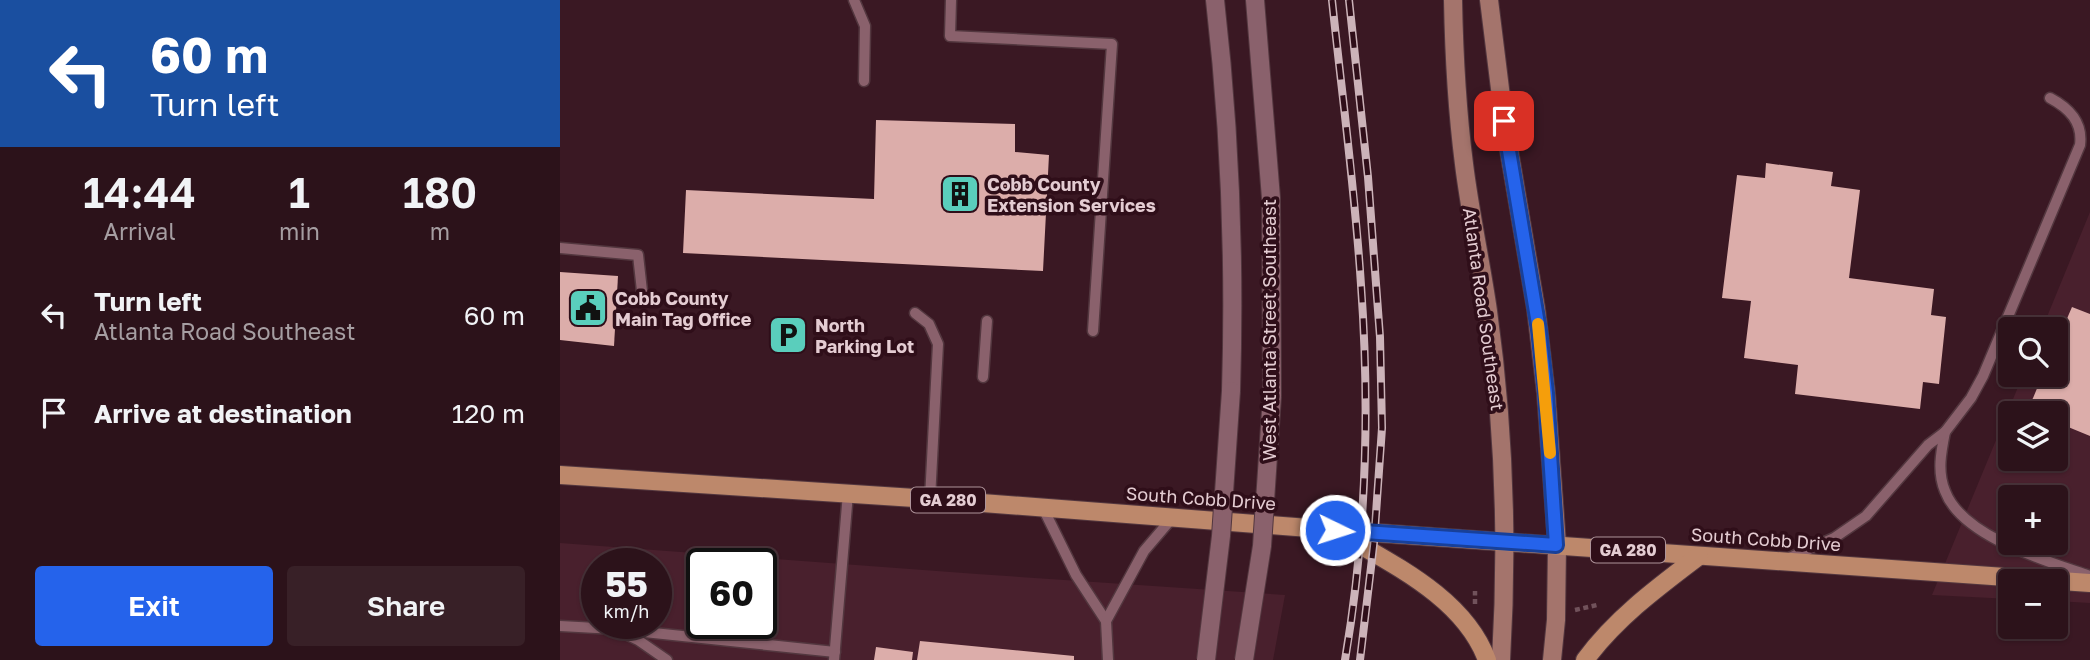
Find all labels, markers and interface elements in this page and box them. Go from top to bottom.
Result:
text: 60 m [150,25,268,84]
icon: left [35,28,126,119]
text: Turn left [150,85,279,123]
pin [1474,91,1534,151]
icon: arrive [1485,102,1523,140]
text: 14:44 [83,167,196,217]
text: 1 [289,167,310,217]
text: 180 [403,167,477,217]
building icon: Cobb County Extension Services [939,173,981,215]
place label: Cobb County Extension Services [987,173,1156,216]
street label: West Atlanta Street Southeast [1258,199,1280,461]
street label: Atlanta Road Southeast [1459,206,1509,412]
text: Arrival [104,217,176,245]
text: min [279,217,320,245]
text: m [430,217,450,245]
text: Turn left [94,286,202,317]
public building icon: Cobb County Main Tag Office [567,287,609,329]
place label: Cobb County Main Tag Office [615,287,752,330]
icon: left [35,296,73,334]
text: 60 m [464,300,525,331]
parking icon: North Parking Lot [767,314,809,356]
place label: North Parking Lot [815,314,914,357]
text: Atlanta Road Southeast [94,317,356,345]
map controls [1998,317,2068,639]
button: search [1998,317,2068,387]
icon: arrive [35,394,73,432]
text: Arrive at destination [94,398,352,429]
text: 120 m [452,398,525,429]
button: layers [1998,401,2068,471]
street label: South Cobb Drive [1125,482,1277,514]
button: + [1998,485,2068,555]
road number: GA 280 [911,488,985,512]
position arrow [1298,493,1372,567]
street label: South Cobb Drive [1690,523,1842,555]
road number: GA 280 [1591,538,1665,562]
speed limit sign: 60 [686,548,777,639]
text: 55 [605,563,648,605]
button: Exit [35,566,273,646]
button: Share [287,566,525,646]
button: − [1998,569,2068,639]
text: km/h [604,600,649,622]

